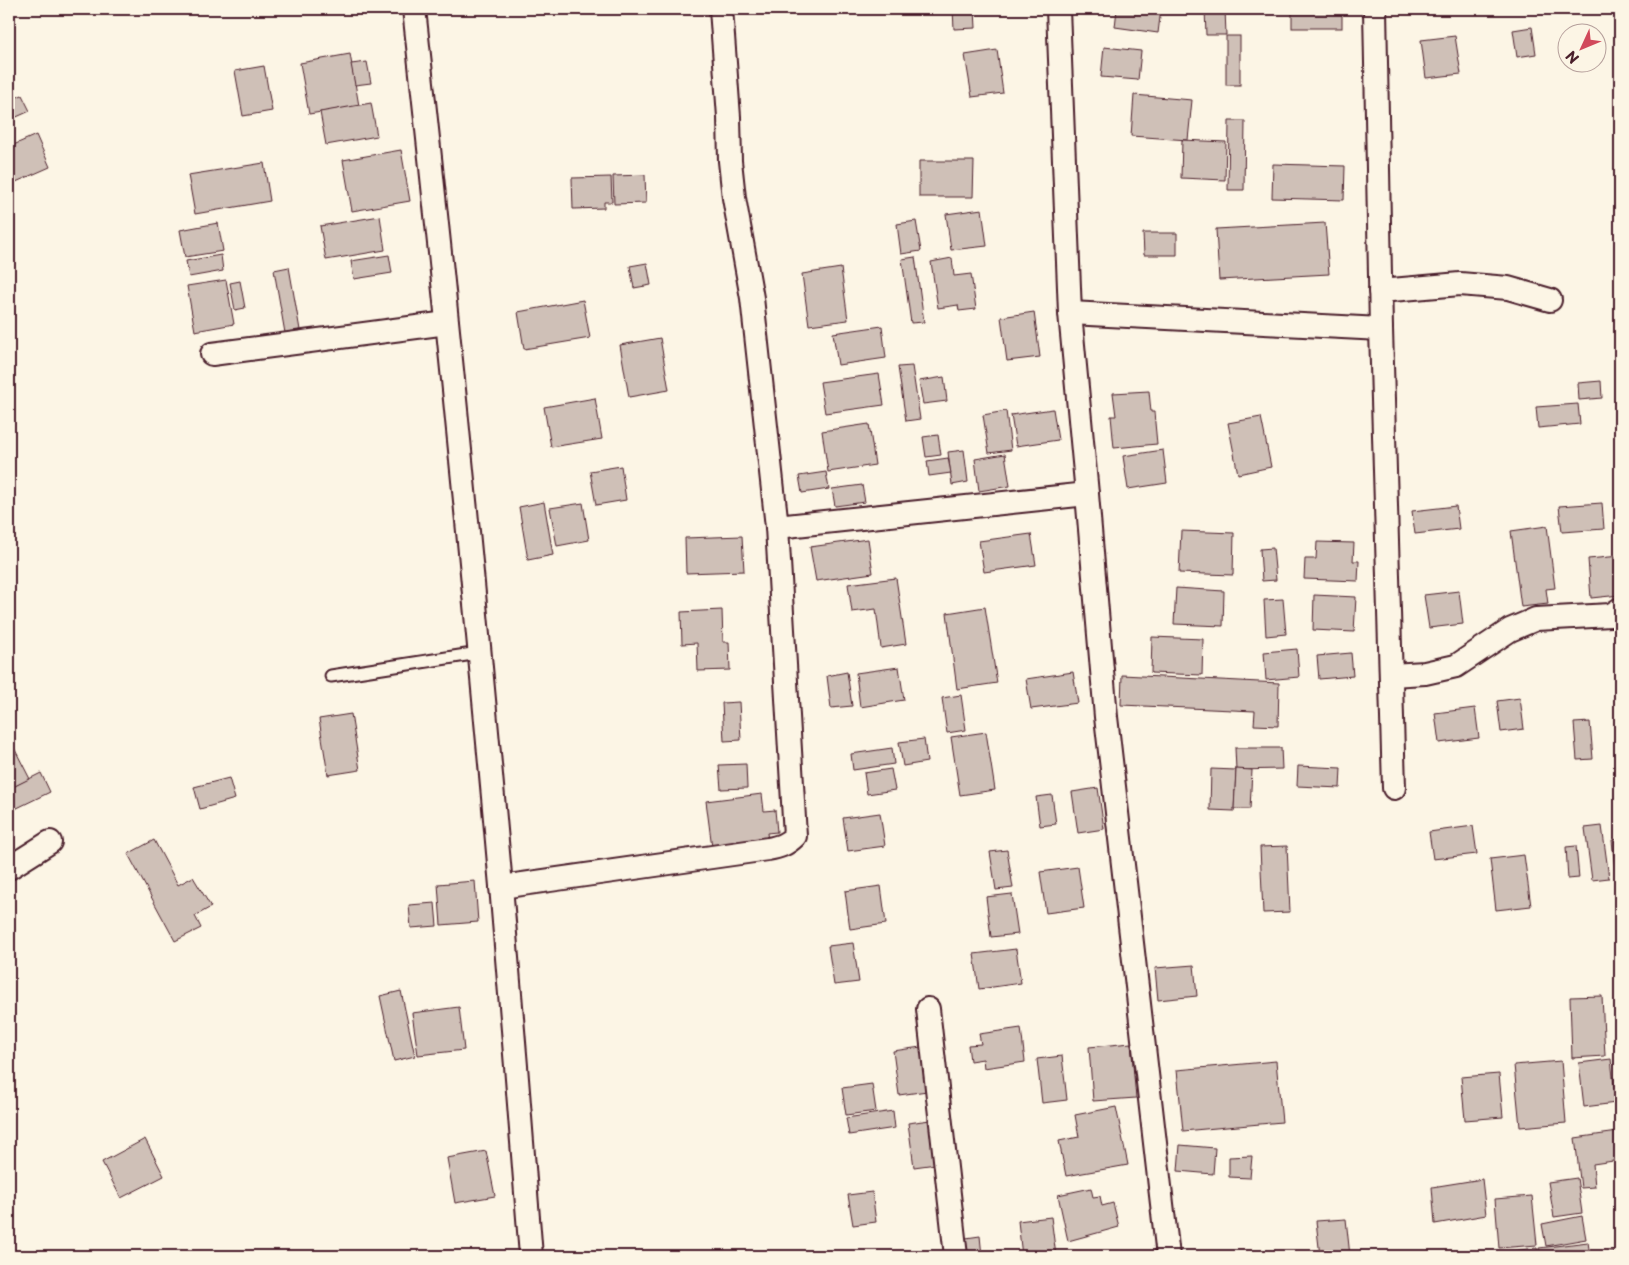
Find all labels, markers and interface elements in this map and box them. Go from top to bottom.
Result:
north arrow [1556,22,1606,72]
text: N [1561,46,1584,69]

